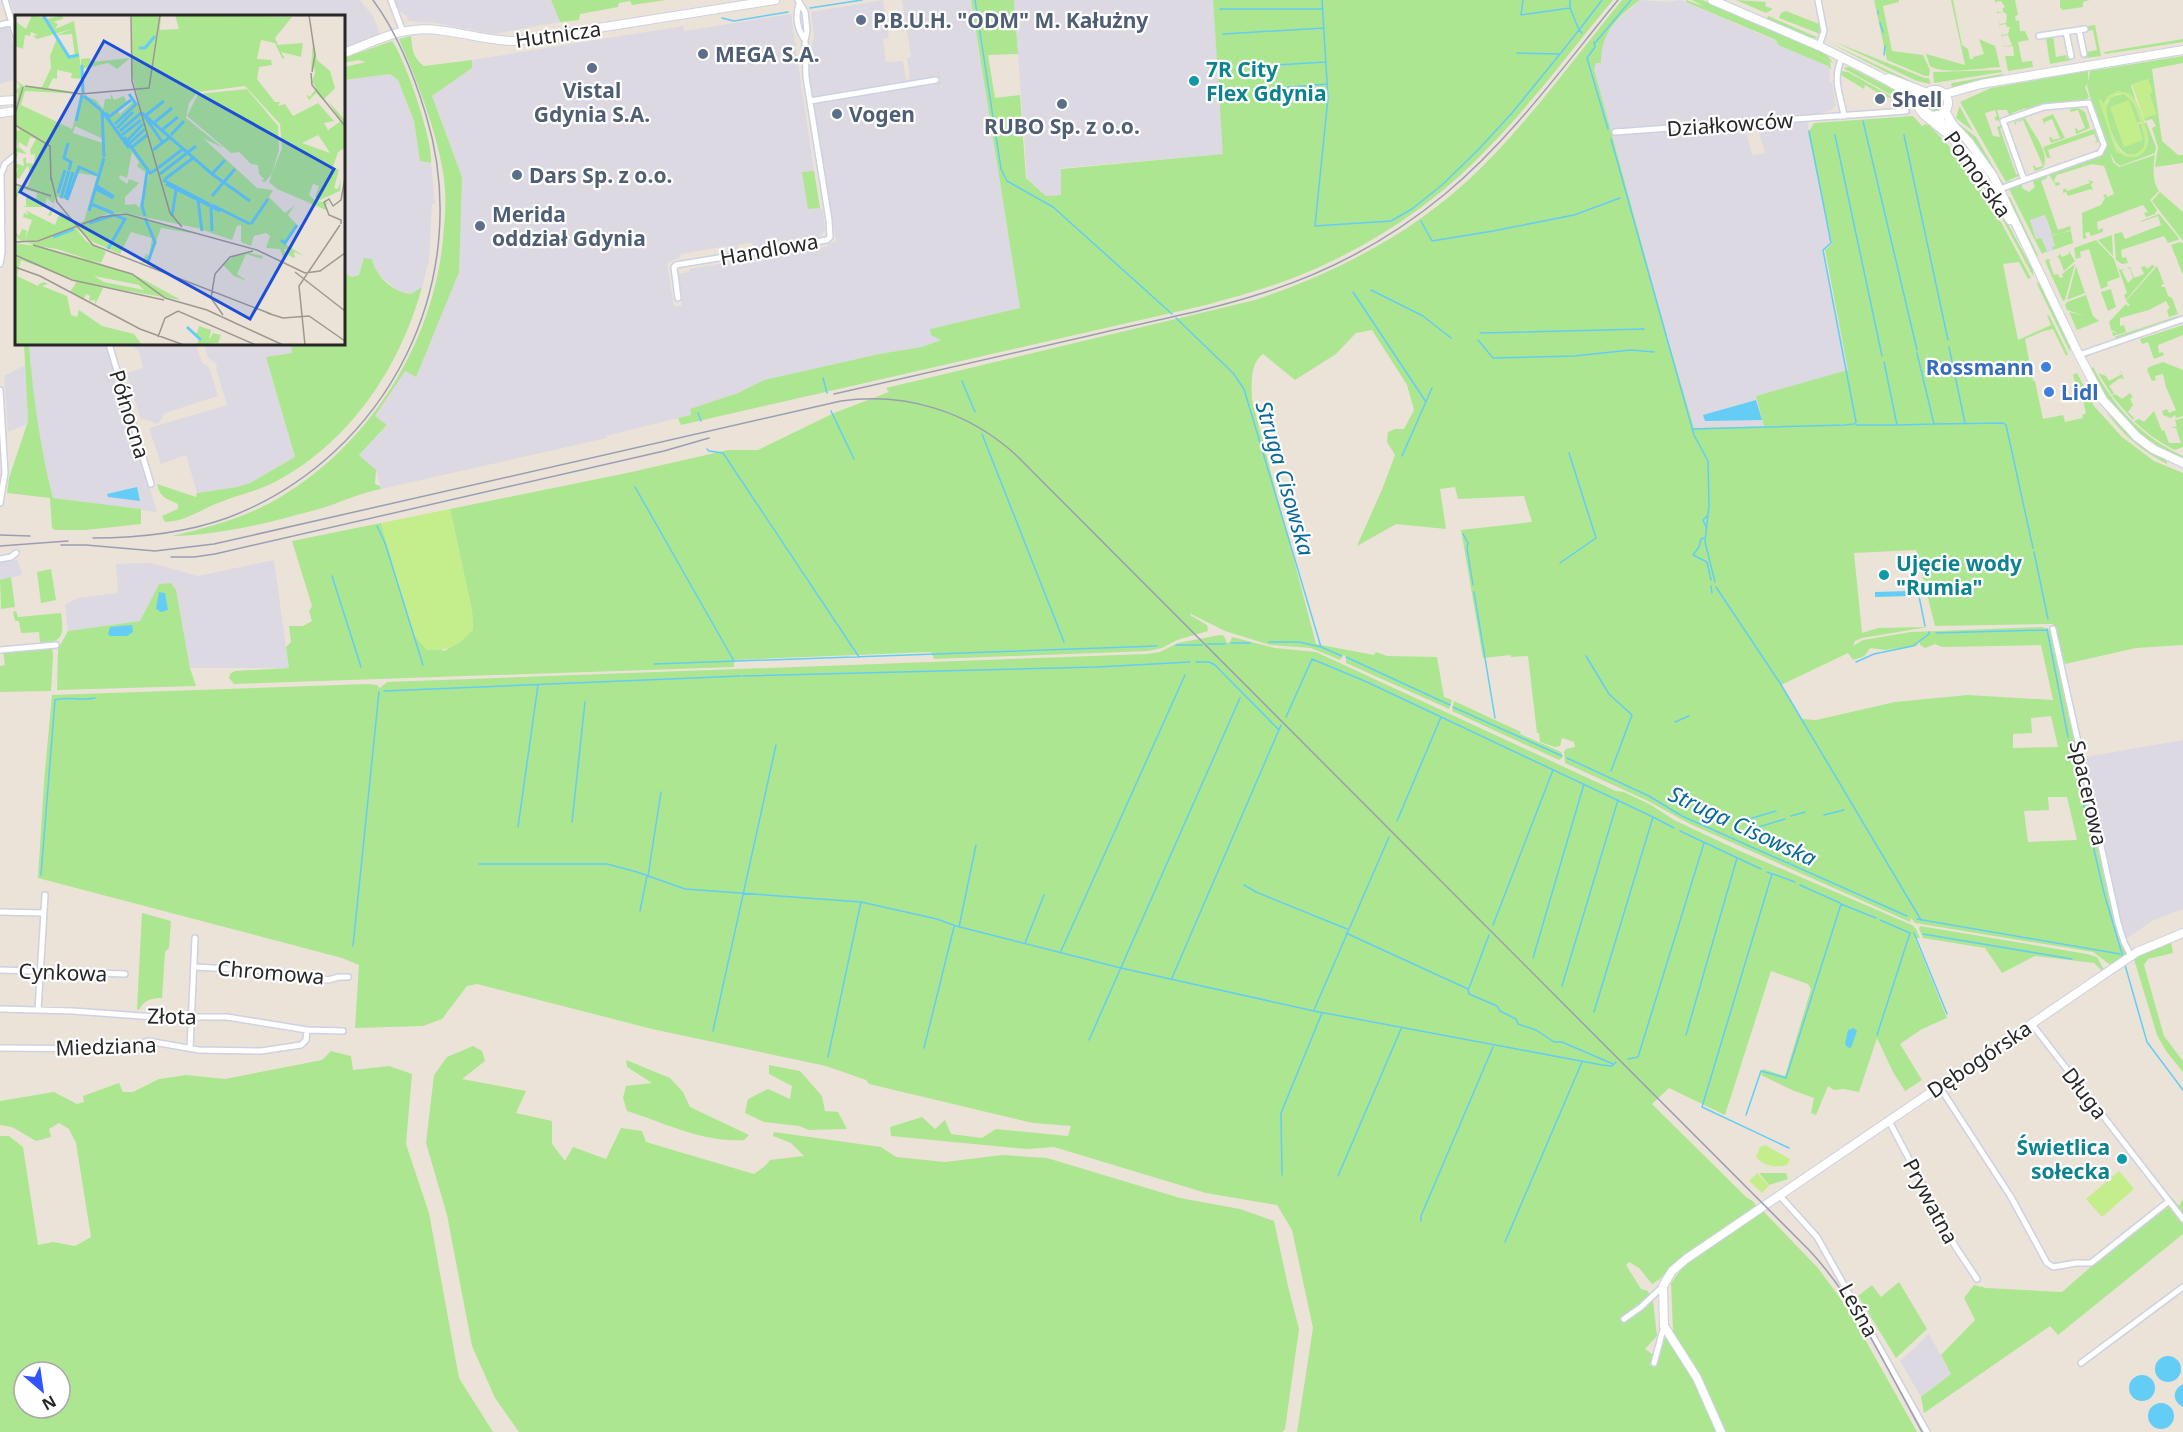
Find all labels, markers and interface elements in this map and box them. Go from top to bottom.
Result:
place label: P.B.U.H. "ODM" M. Kałużny [873,6,1148,34]
marker: P.B.U.H. "ODM" M. Kałużny [854,13,868,27]
street label: Hutnicza [513,14,603,54]
inset map [15,15,345,345]
place label: MEGA S.A. [715,40,820,68]
marker: MEGA S.A. [696,47,710,61]
place label: 7R City Flex Gdynia [1206,55,1326,107]
marker: Vistal Gdynia S.A. [585,61,599,75]
marker: 7R City Flex Gdynia [1187,74,1201,88]
place label: Vistal Gdynia S.A. [534,76,650,128]
place label: Shell [1892,85,1942,113]
marker: Shell [1873,92,1887,106]
marker: RUBO Sp. z o.o. [1055,97,1069,111]
place label: Vogen [849,100,915,128]
street label: Działkowców [1666,106,1795,142]
marker: Vogen [830,107,844,121]
place label: RUBO Sp. z o.o. [984,112,1140,140]
street label: Pomorska [1938,125,2018,223]
place label: Dars Sp. z o.o. [529,161,672,189]
marker: Dars Sp. z o.o. [510,168,524,182]
place label: Merida oddział Gdynia [492,200,646,252]
marker: Merida oddział Gdynia [473,219,487,233]
street label: Handlowa [718,227,820,271]
place label: Rossmann [1926,353,2034,381]
marker: Rossmann [2039,360,2053,374]
street label: Północna [103,366,157,462]
place label: Lidl [2061,378,2099,406]
marker: Lidl [2042,385,2056,399]
water label: Struga Cisowska [1250,397,1323,559]
place label: Ujęcie wody "Rumia" [1896,549,2022,601]
marker: Ujęcie wody "Rumia" [1877,568,1891,582]
street label: Spacerowa [2063,738,2115,848]
water label: Struga Cisowska [1664,778,1822,873]
street label: Chromowa [216,953,326,991]
street label: Cynkowa [18,956,108,988]
street label: Złota [147,1002,197,1030]
street label: Dębogórska [1921,1014,2037,1104]
street label: Miedziana [55,1030,157,1062]
street label: Długa [2056,1061,2114,1125]
place label: Świetlica sołecka [2017,1133,2110,1185]
marker: Świetlica sołecka [2115,1152,2129,1166]
street label: Prywatna [1897,1153,1965,1249]
street label: Leśna [1833,1278,1885,1342]
north arrow [12,1360,72,1420]
text: N [38,1390,60,1416]

